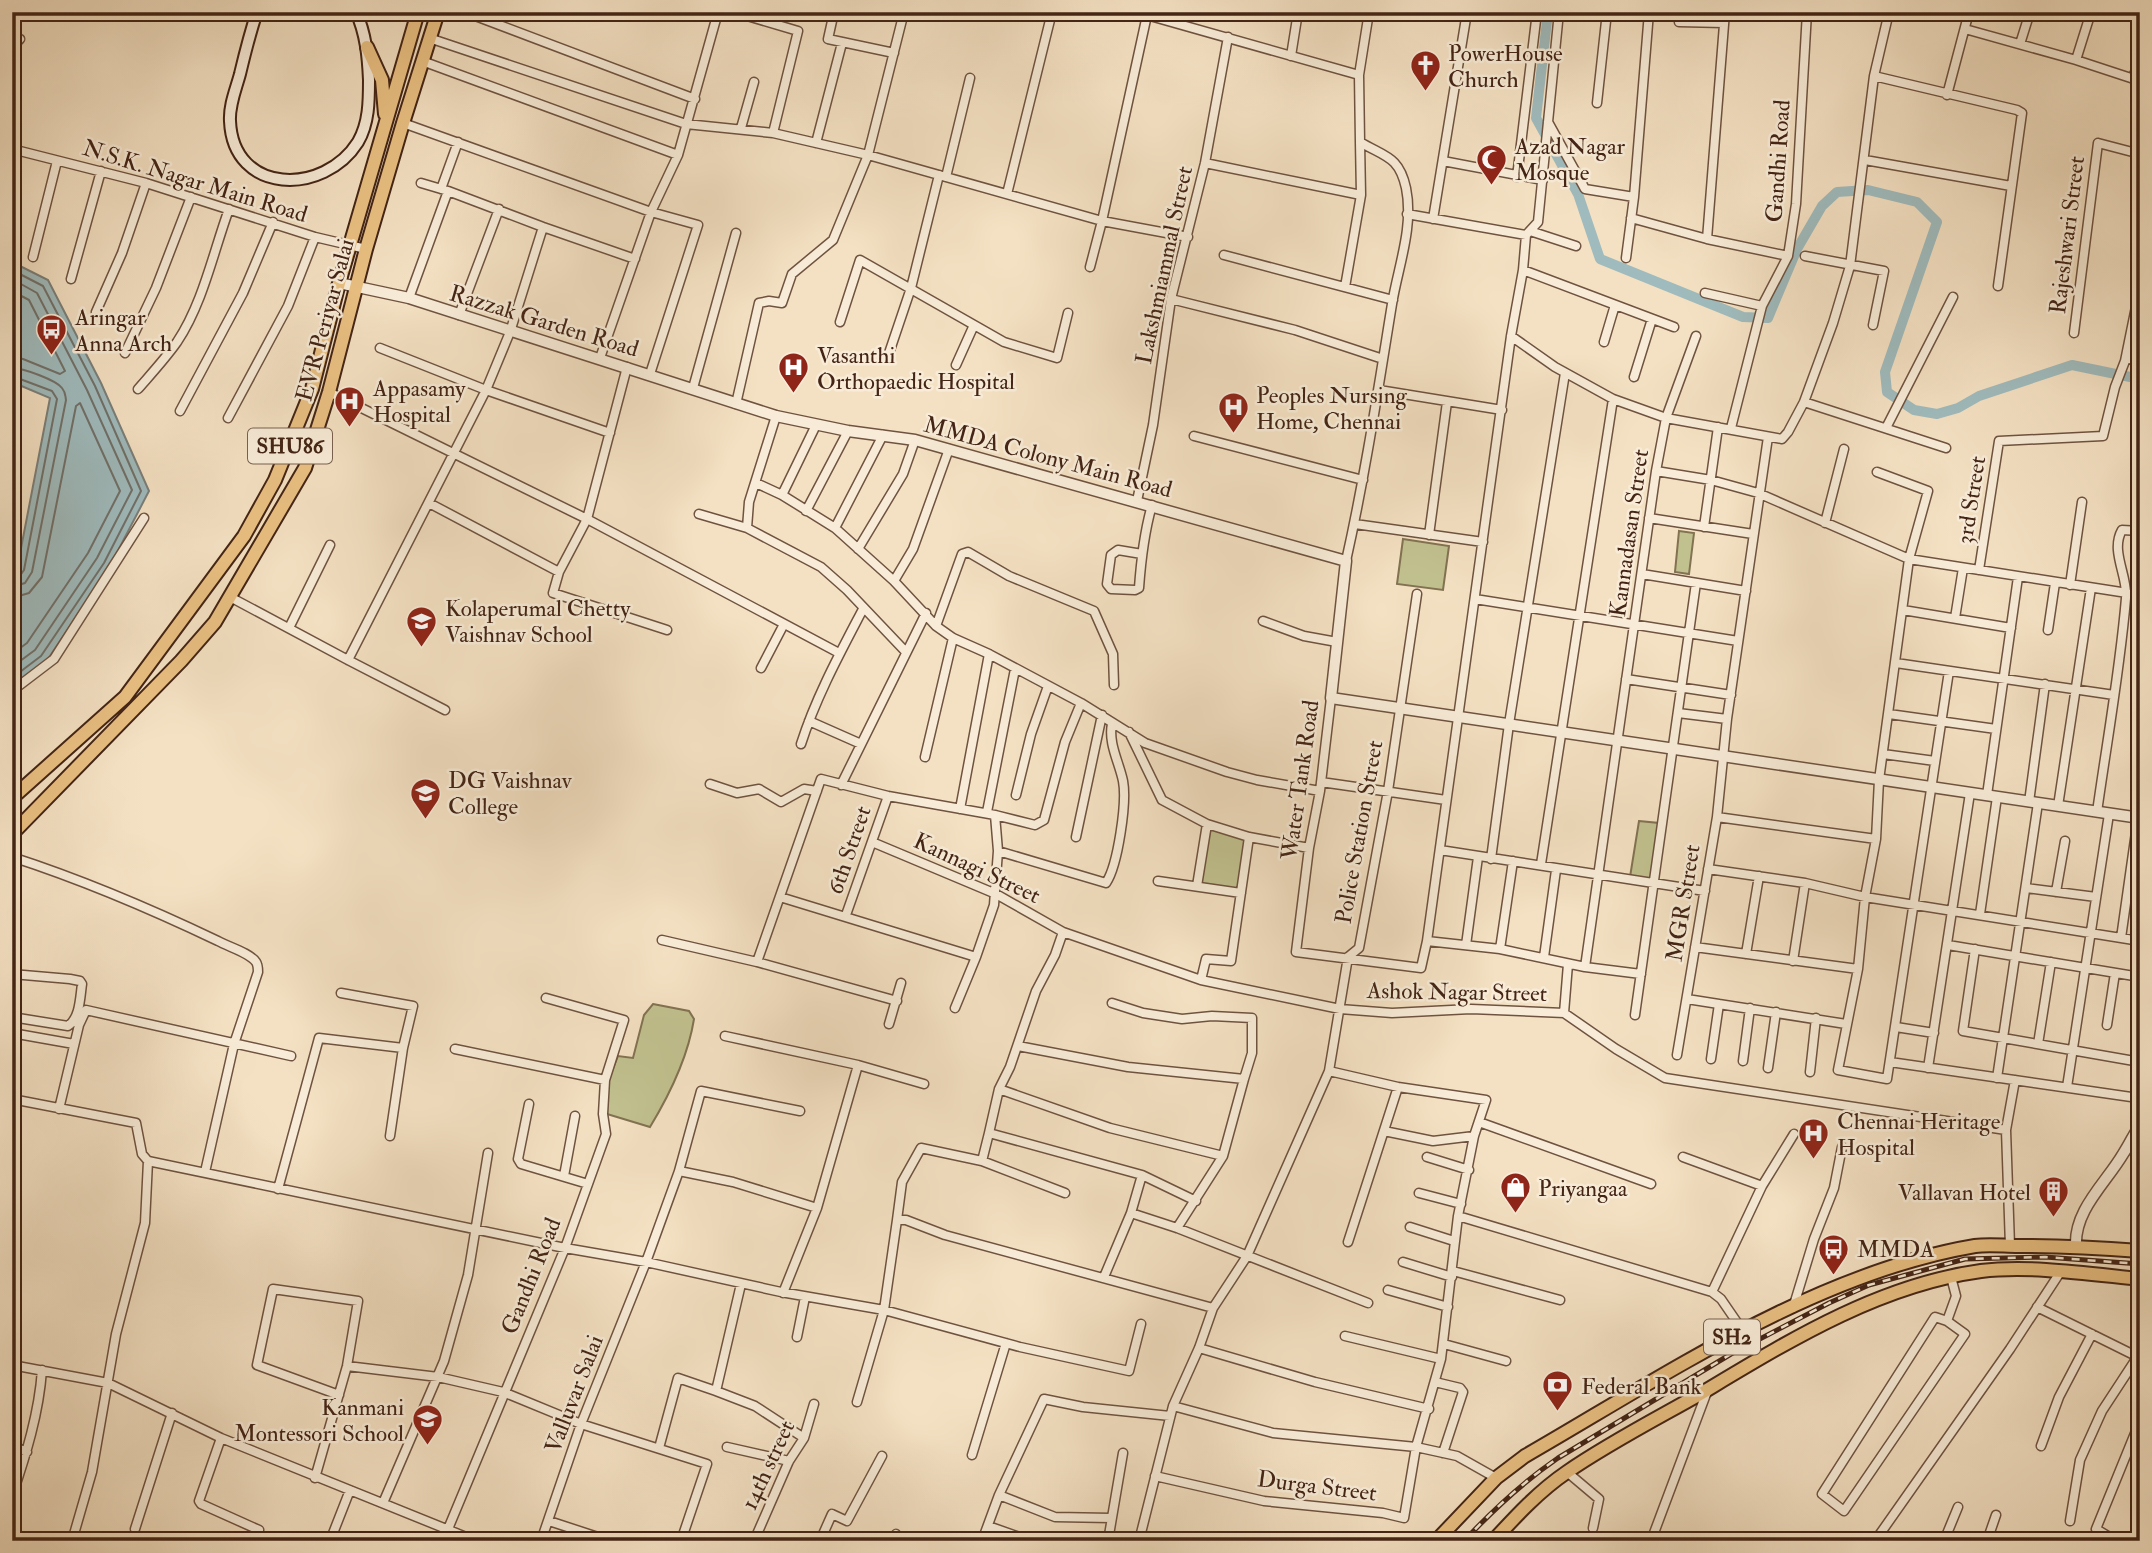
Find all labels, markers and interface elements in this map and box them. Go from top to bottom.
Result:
place label: PowerHouse Church [1448,39,1563,94]
church icon: PowerHouse Church [1408,49,1442,93]
street label: Gandhi Road [1759,99,1797,223]
place label: Azad Nagar Mosque [1514,132,1626,187]
street label: N.S.K. Nagar Main Road [79,133,311,229]
mosque icon: Azad Nagar Mosque [1475,142,1509,186]
street label: Rajeshwari Street [2043,154,2091,316]
street label: Lakshmiammal Street [1129,163,1199,367]
street label: EVR Periyar Salai [289,235,361,405]
street label: Razzak Garden Road [446,278,642,364]
place label: Aringar Anna Arch [74,303,172,358]
bus stop icon: Aringar Anna Arch [35,313,69,357]
place label: Vasanthi Orthopaedic Hospital [817,341,1015,397]
hospital icon: Vasanthi Orthopaedic Hospital [777,351,811,395]
place label: Appasamy Hospital [372,374,466,430]
place label: Peoples Nursing Home, Chennai [1256,381,1408,436]
hospital icon: Appasamy Hospital [333,384,367,428]
hospital icon: Peoples Nursing Home, Chennai [1216,391,1250,435]
street label: MMDA Colony Main Road [921,410,1175,504]
road number: SHU86 [248,428,332,464]
street label: Kannadasan Street [1603,447,1655,619]
street label: 3rd Street [1950,454,1992,546]
place label: Kolaperumal Chetty Vaishnav School [445,594,631,649]
school or university icon: Kolaperumal Chetty Vaishnav School [405,604,439,648]
street label: Water Tank Road [1274,698,1326,863]
street label: Police Station Street [1329,738,1389,926]
place label: DG Vaishnav College [448,766,573,821]
school or university icon: DG Vaishnav College [408,776,442,820]
street label: 6th Street [820,802,878,898]
street label: Kannagi Street [909,826,1045,910]
street label: MGR Street [1659,842,1707,964]
street label: Ashok Nagar Street [1366,976,1547,1008]
place label: Chennai Heritage Hospital [1837,1107,2001,1163]
hospital icon: Chennai Heritage Hospital [1797,1117,1831,1161]
shop icon: Priyangaa [1498,1171,1532,1215]
place label: Priyangaa [1538,1174,1628,1203]
building icon: Vallavan Hotel [2037,1175,2071,1219]
place label: Vallavan Hotel [1898,1178,2031,1207]
street label: Gandhi Road [495,1214,567,1338]
bus stop icon: MMDA [1817,1232,1851,1276]
place label: MMDA [1857,1235,1935,1264]
road number: SH2 [1704,1320,1760,1354]
street label: Valluvar Salai [538,1331,610,1457]
bank icon: Federal Bank [1541,1369,1575,1413]
place label: Federal Bank [1581,1372,1702,1401]
place label: Kanmani Montessori School [234,1393,404,1448]
school or university icon: Kanmani Montessori School [410,1403,444,1447]
street label: 14th street [735,1416,801,1514]
street label: Durga Street [1256,1464,1378,1508]

